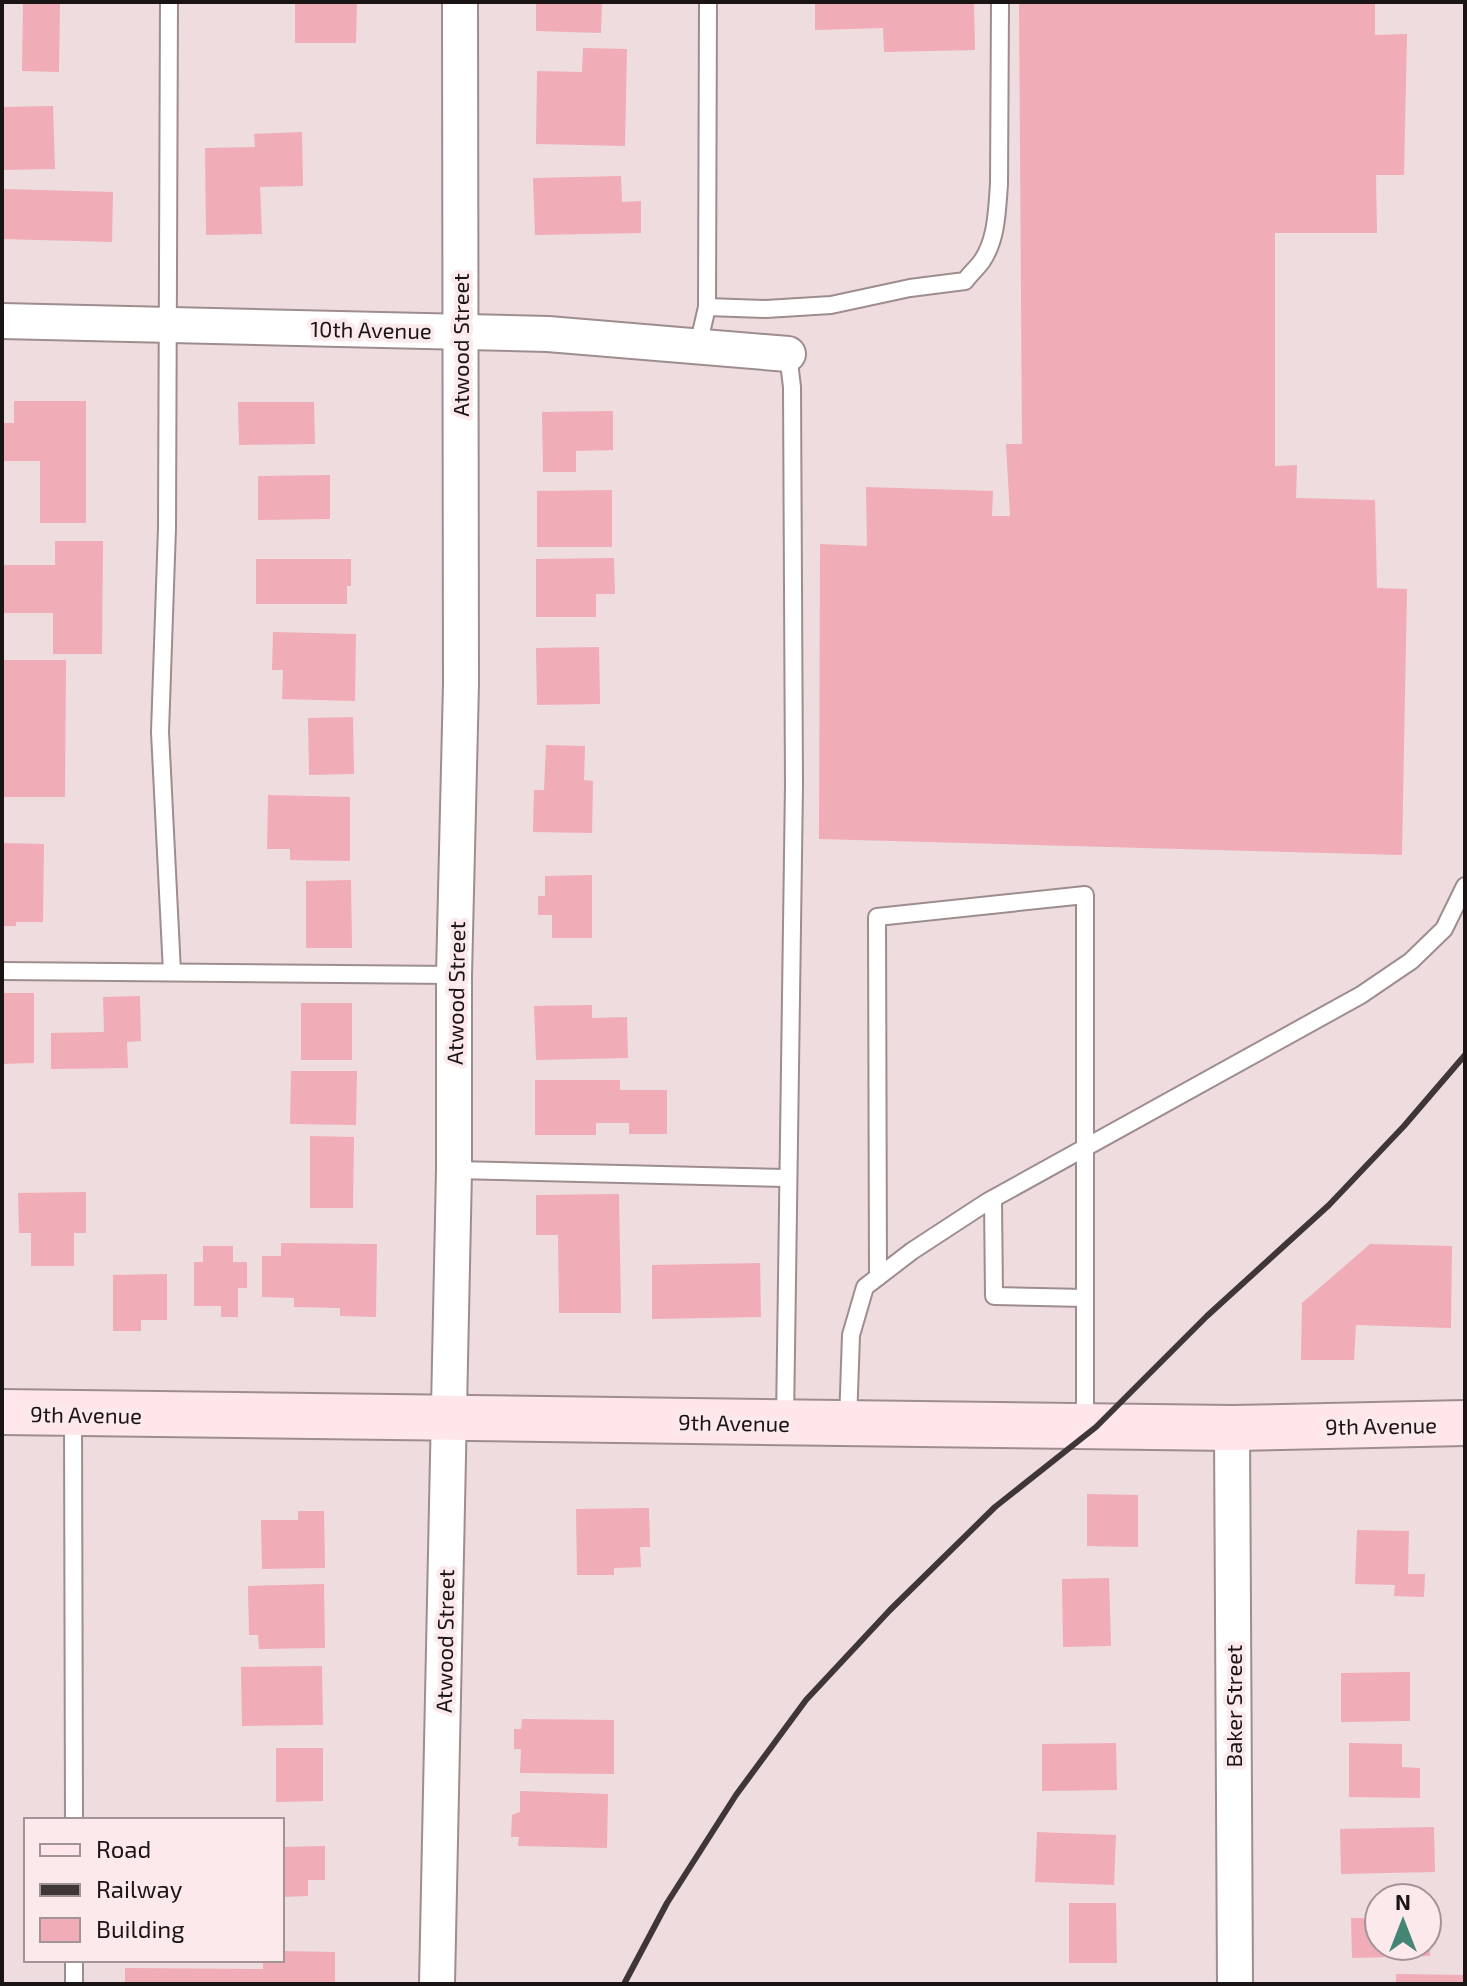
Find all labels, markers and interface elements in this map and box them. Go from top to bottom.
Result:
street label: Atwood Street [447,273,473,417]
street label: 10th Avenue [310,315,432,343]
street label: Atwood Street [441,921,469,1065]
street label: 9th Avenue [30,1400,142,1428]
street label: 9th Avenue [678,1408,790,1436]
street label: 9th Avenue [1325,1411,1437,1439]
street label: Atwood Street [430,1569,458,1713]
street label: Baker Street [1220,1645,1246,1767]
legend [24,1818,284,1962]
text: Road [96,1834,151,1863]
text: Railway [96,1874,183,1903]
north arrow [1363,1882,1443,1962]
text: N [1395,1888,1411,1914]
text: Building [96,1914,185,1943]

